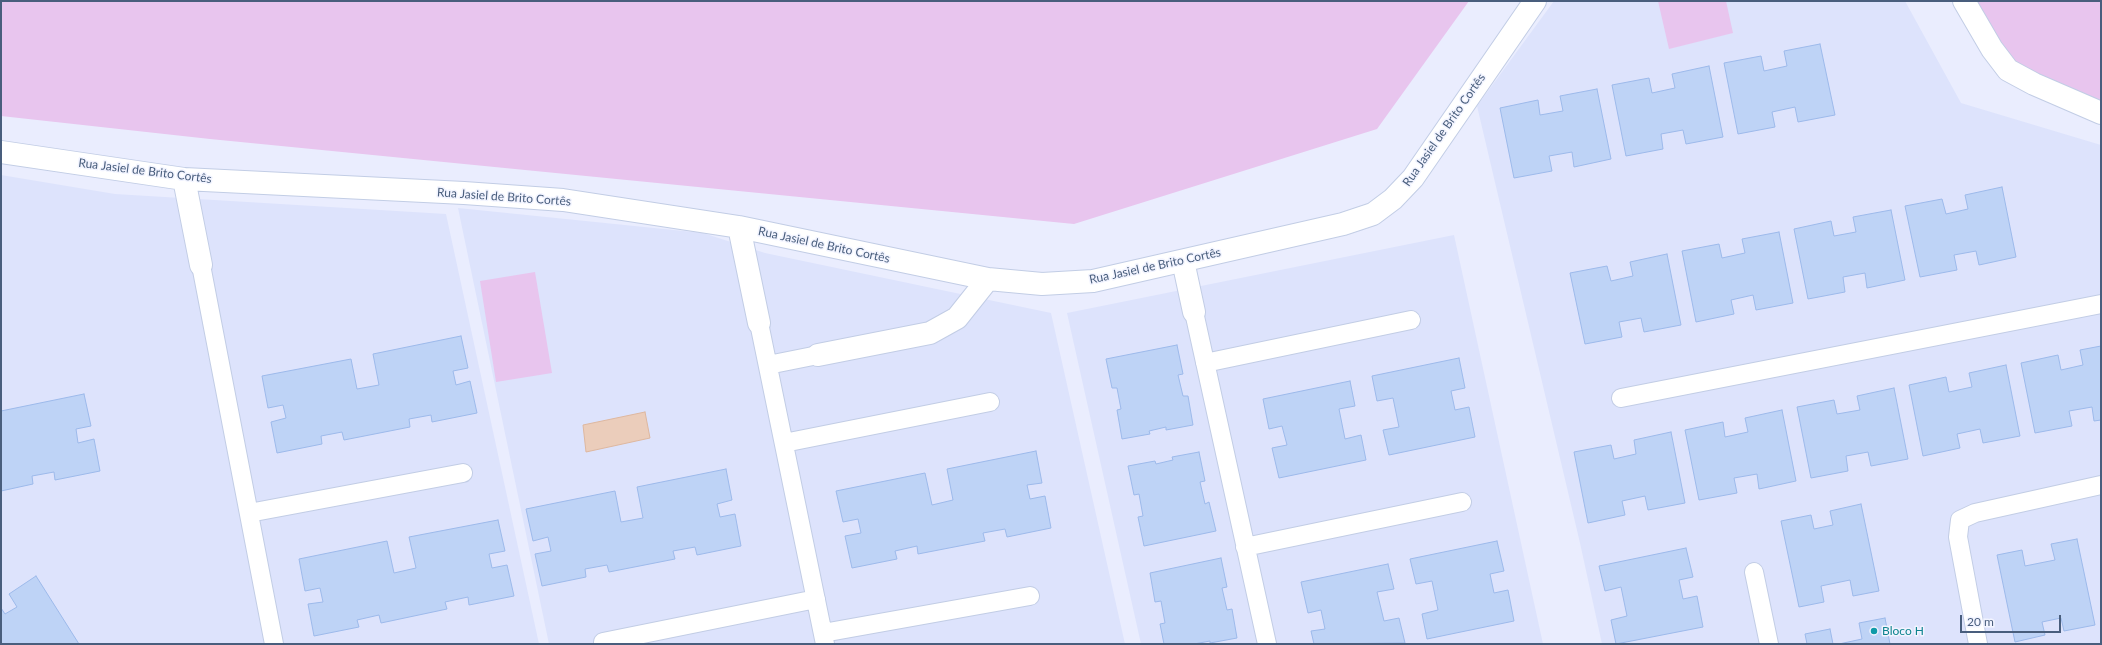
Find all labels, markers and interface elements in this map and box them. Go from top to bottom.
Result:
street label: Rua Jasiel de Brito Cortês [1400,71,1488,189]
street label: Rua Jasiel de Brito Cortês [78,156,212,186]
street label: Rua Jasiel de Brito Cortês [437,185,571,209]
street label: Rua Jasiel de Brito Cortês [757,224,891,266]
street label: Rua Jasiel de Brito Cortês [1088,245,1222,287]
scale bar [1962,607,2063,633]
text: 20 m [1967,614,1994,629]
place label: Bloco H [1882,624,1924,638]
marker: Bloco H [1869,626,1879,636]

